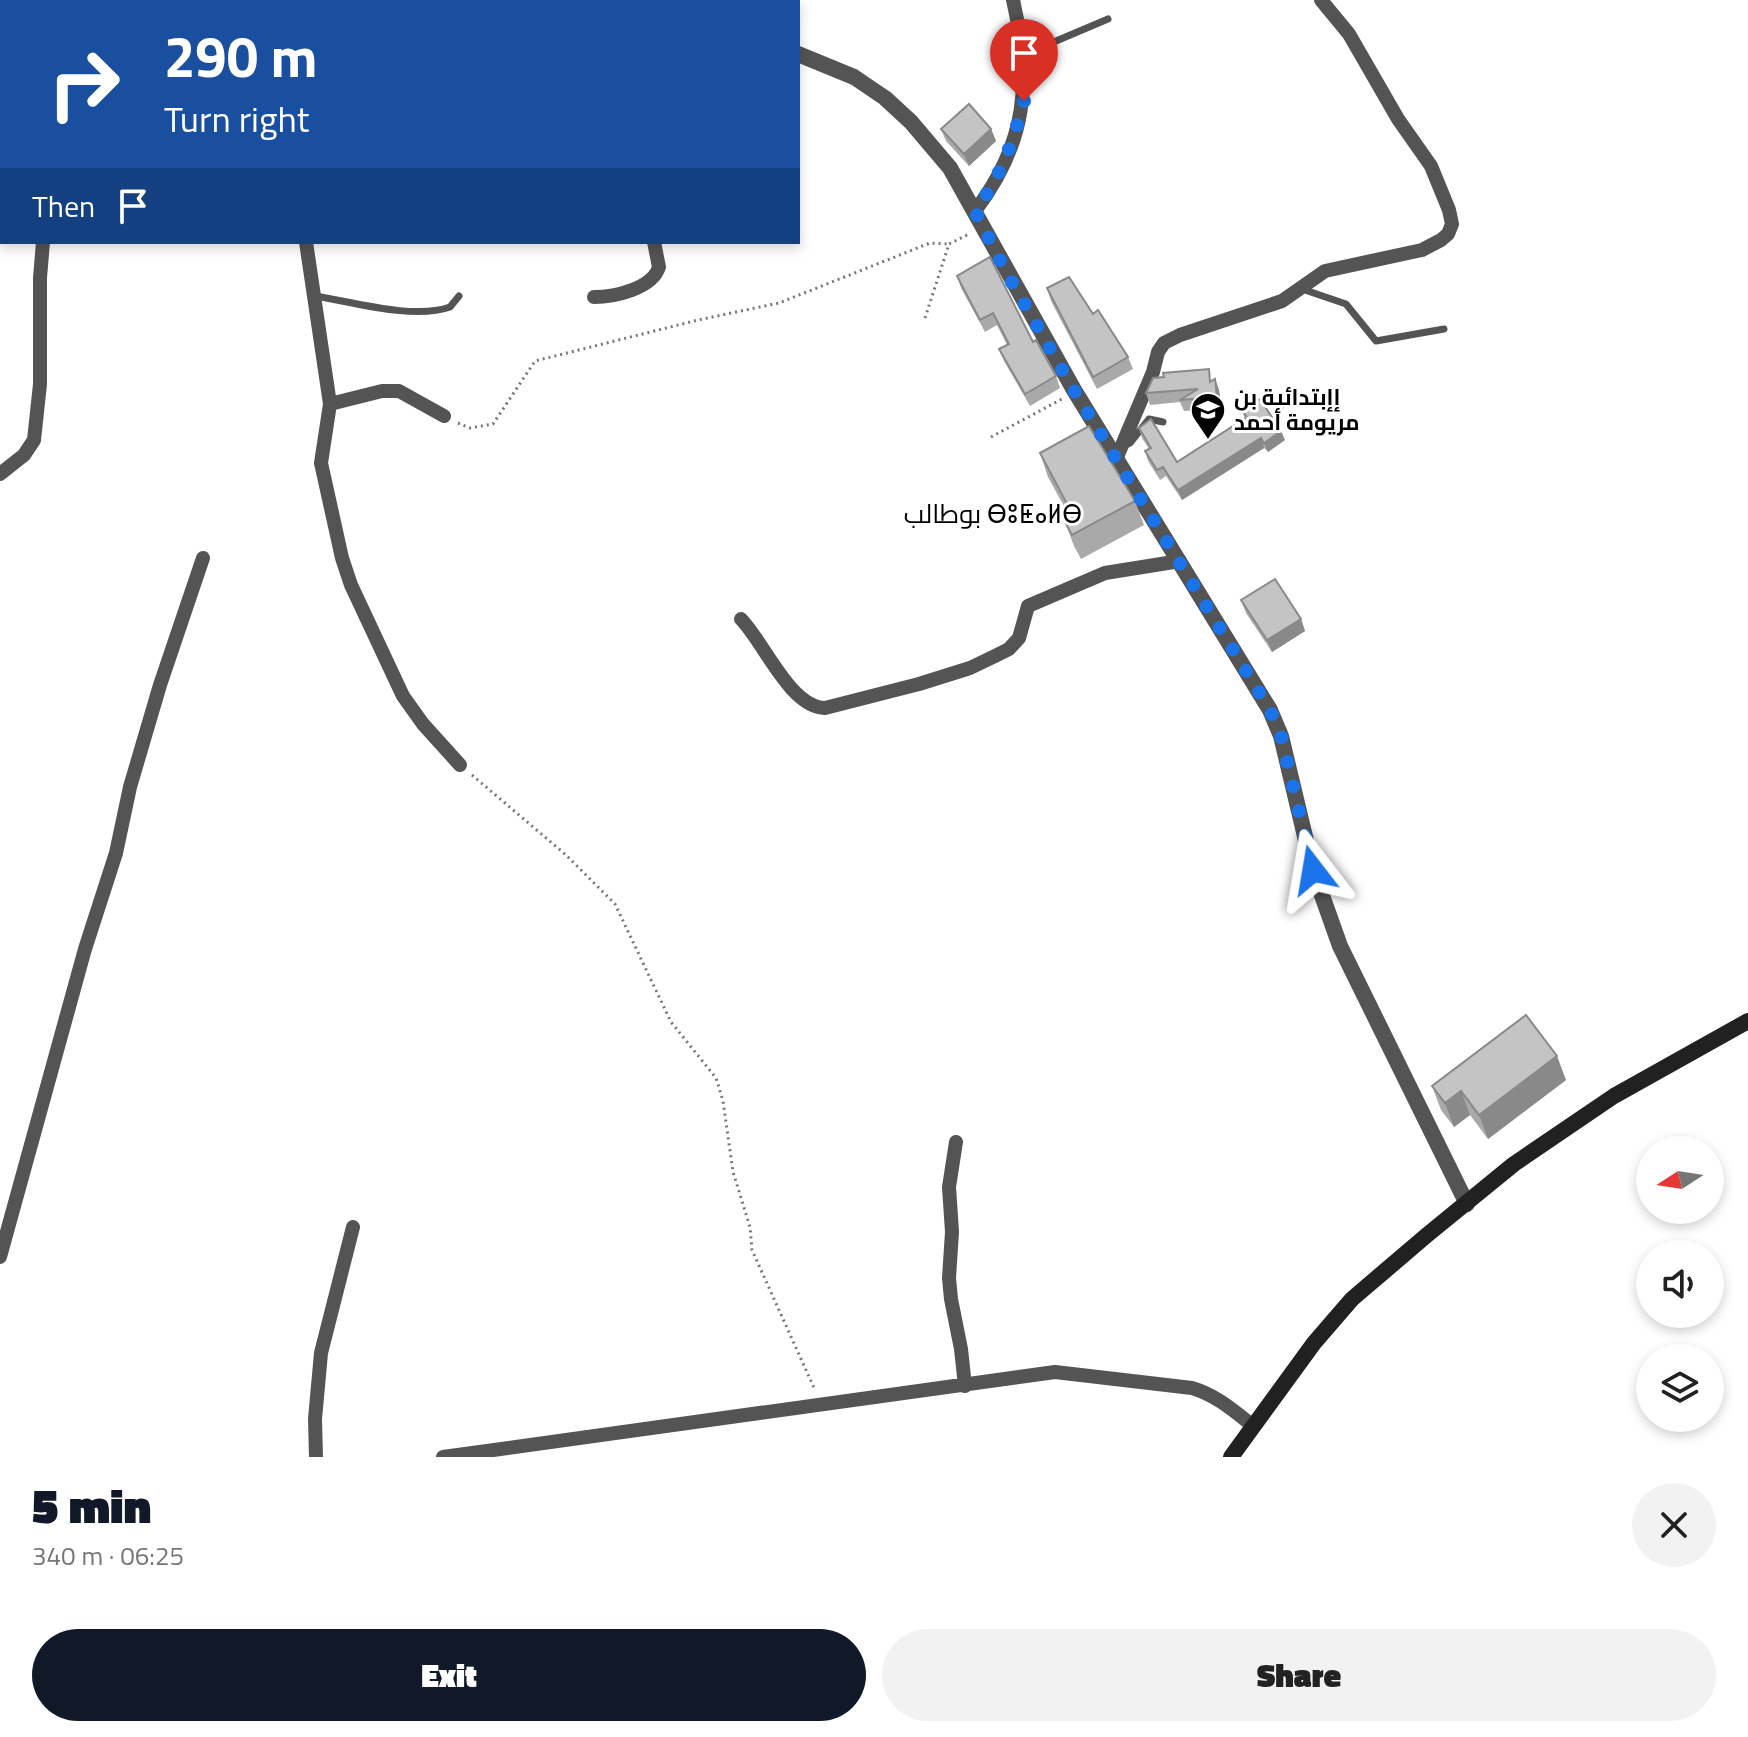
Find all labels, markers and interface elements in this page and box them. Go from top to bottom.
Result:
text: 290 m [164,14,317,99]
pin [990,19,1058,101]
icon: arrive [1002,31,1046,75]
icon: right [32,32,136,136]
text: Turn right [164,91,309,146]
text: Then [32,183,95,229]
icon: arrive [111,184,155,228]
place label: إإبتدائية بن مريومة أحمد [1234,380,1360,439]
school or university icon: إإبتدائية بن مريومة أحمد [1189,391,1227,441]
district label: بوطالب ⴱⵓⵟⴰⵍⴱ [904,494,1082,533]
position arrow [1271,828,1355,912]
north arrow [1636,1136,1724,1224]
map controls [1636,1136,1724,1432]
button: sound [1636,1240,1724,1328]
button: layers [1636,1344,1724,1432]
text: 5 min [32,1469,151,1542]
button: close [1632,1483,1716,1567]
text: 340 m · 06:25 [32,1536,184,1575]
button: Exit [32,1629,866,1721]
button: Share [882,1629,1716,1721]

